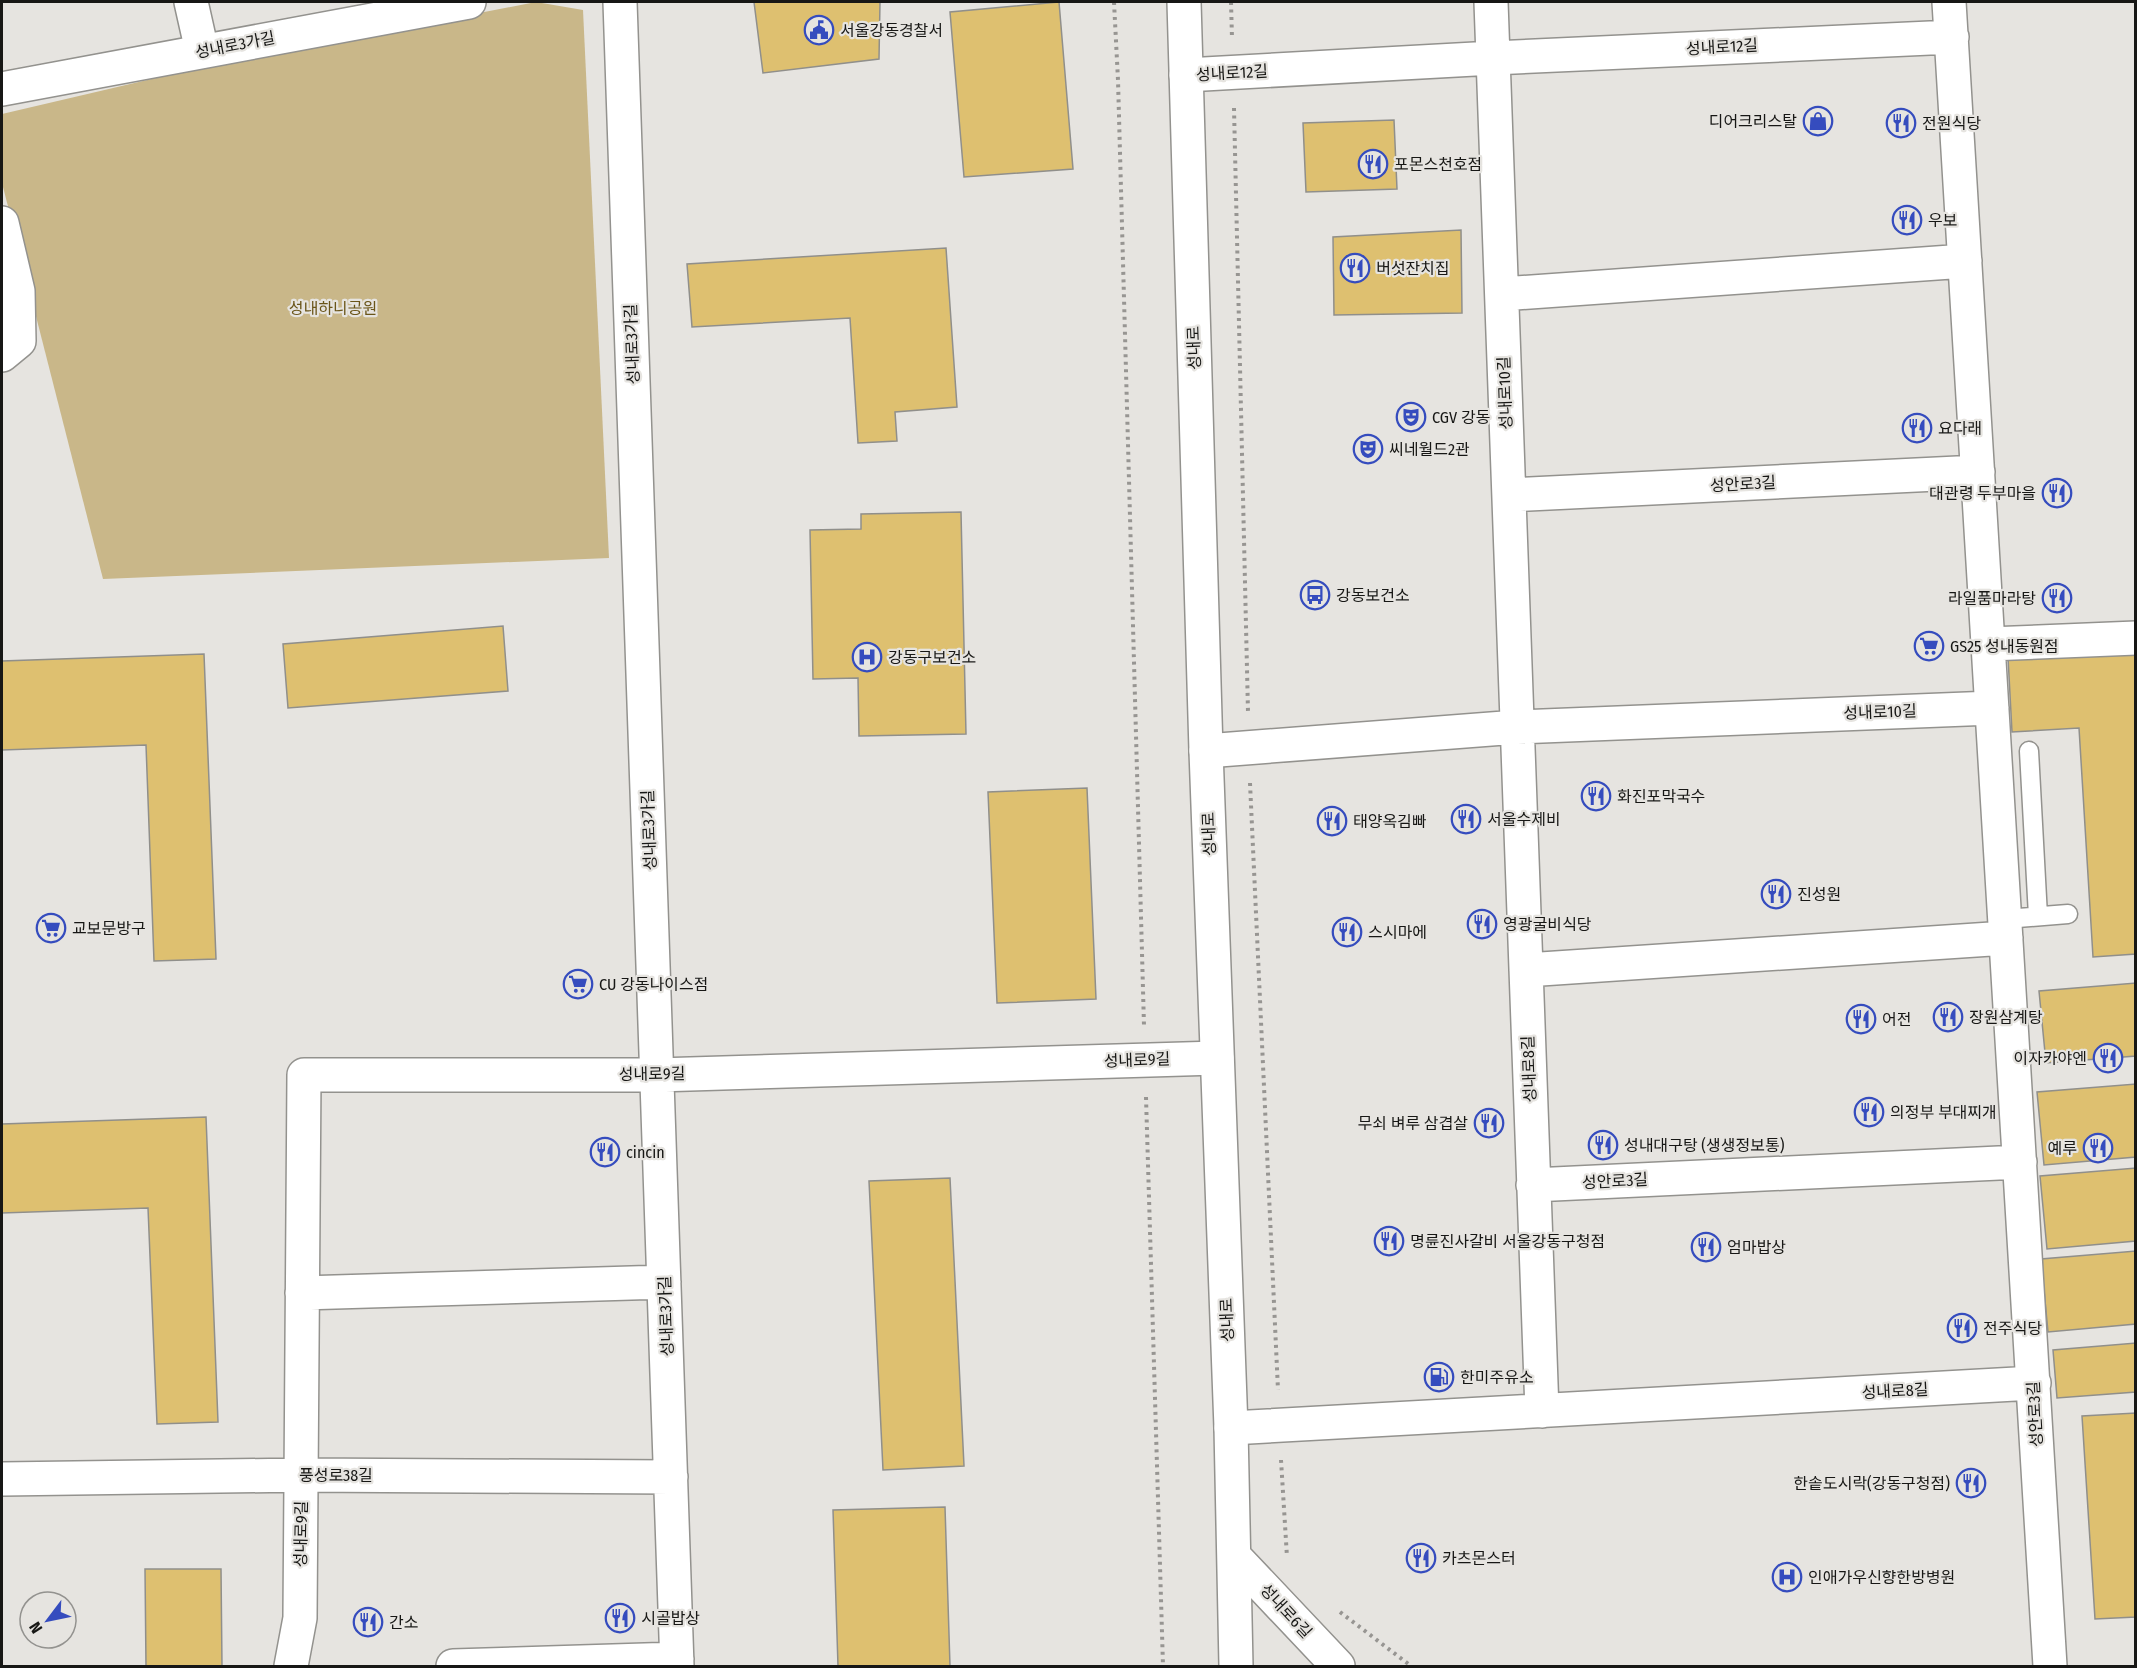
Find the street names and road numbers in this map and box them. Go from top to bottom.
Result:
street label: 성내로3가길 [194,28,276,62]
street label: 성내로12길 [1685,36,1759,58]
street label: 성내로12길 [1195,62,1269,84]
street label: 성내로3가길 [621,303,643,385]
street label: 성내로 [1184,325,1204,370]
street label: 성내로10길 [1494,356,1516,430]
street label: 성안로3길 [1709,473,1777,495]
street label: 성내로10길 [1843,701,1917,723]
street label: 성내로3가길 [638,789,660,871]
street label: 성내로 [1199,811,1219,856]
street label: 성내로8길 [1518,1035,1540,1103]
street label: 성내로9길 [1103,1049,1171,1071]
street label: 성내로9길 [619,1064,685,1084]
street label: 성안로3길 [1581,1170,1649,1192]
street label: 성내로3가길 [655,1275,677,1357]
street label: 성내로 [1217,1297,1237,1342]
street label: 성내로8길 [1861,1380,1929,1402]
street label: 성안로3길 [2024,1380,2046,1448]
street label: 풍성로38길 [299,1466,373,1485]
street label: 성내로9길 [291,1501,311,1567]
street label: 성내로6길 [1256,1580,1316,1642]

